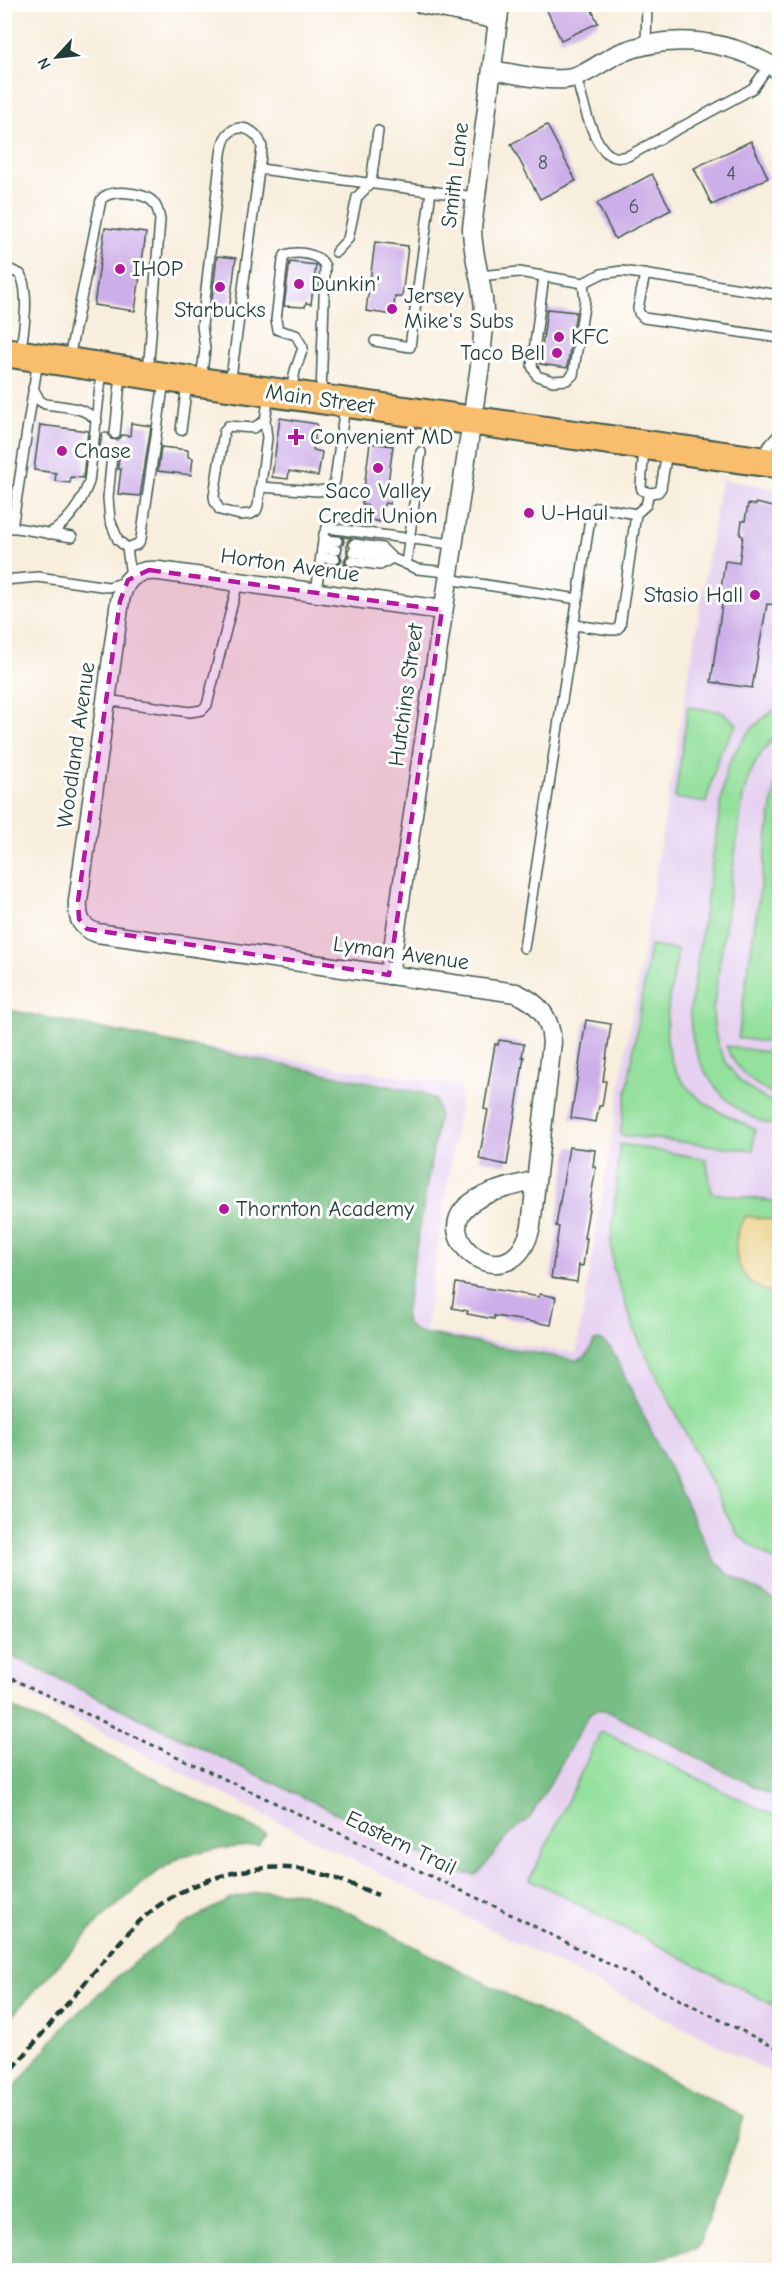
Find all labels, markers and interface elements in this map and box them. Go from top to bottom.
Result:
north arrow [27,27,87,87]
text: N [34,55,55,72]
street label: Smith Lane [436,121,474,229]
house number: 8 [538,151,548,174]
house number: 4 [726,162,736,185]
house number: 6 [629,195,639,218]
place label: IHOP [132,256,183,282]
marker: IHOP [113,262,127,276]
place label: Dunkin' [311,271,380,297]
marker: Dunkin' [292,277,306,291]
marker: Starbucks [213,280,227,294]
place label: Jersey Mike's Subs [404,283,514,334]
place label: Starbucks [174,297,266,323]
marker: Jersey Mike's Subs [385,302,399,316]
place label: KFC [571,324,609,350]
marker: KFC [552,330,566,344]
place label: Taco Bell [460,340,545,366]
marker: Taco Bell [550,346,564,360]
street label: Main Street [264,379,377,420]
place label: Convenient MD [310,424,453,450]
marker: Convenient MD [287,428,305,446]
place label: Chase [74,438,131,464]
marker: Chase [55,444,69,458]
marker: Saco Valley Credit Union [371,461,385,475]
place label: Saco Valley Credit Union [318,478,438,529]
place label: U-Haul [541,500,608,526]
marker: U-Haul [522,506,536,520]
street label: Horton Avenue [219,542,361,588]
place label: Stasio Hall [644,582,743,608]
marker: Stasio Hall [748,588,762,602]
street label: Hutchins Street [383,621,429,768]
street label: Woodland Avenue [51,660,101,830]
street label: Lyman Avenue [331,931,471,975]
place label: Thornton Academy [236,1196,414,1222]
marker: Thornton Academy [217,1202,231,1216]
street label: Eastern Trail [342,1805,460,1881]

